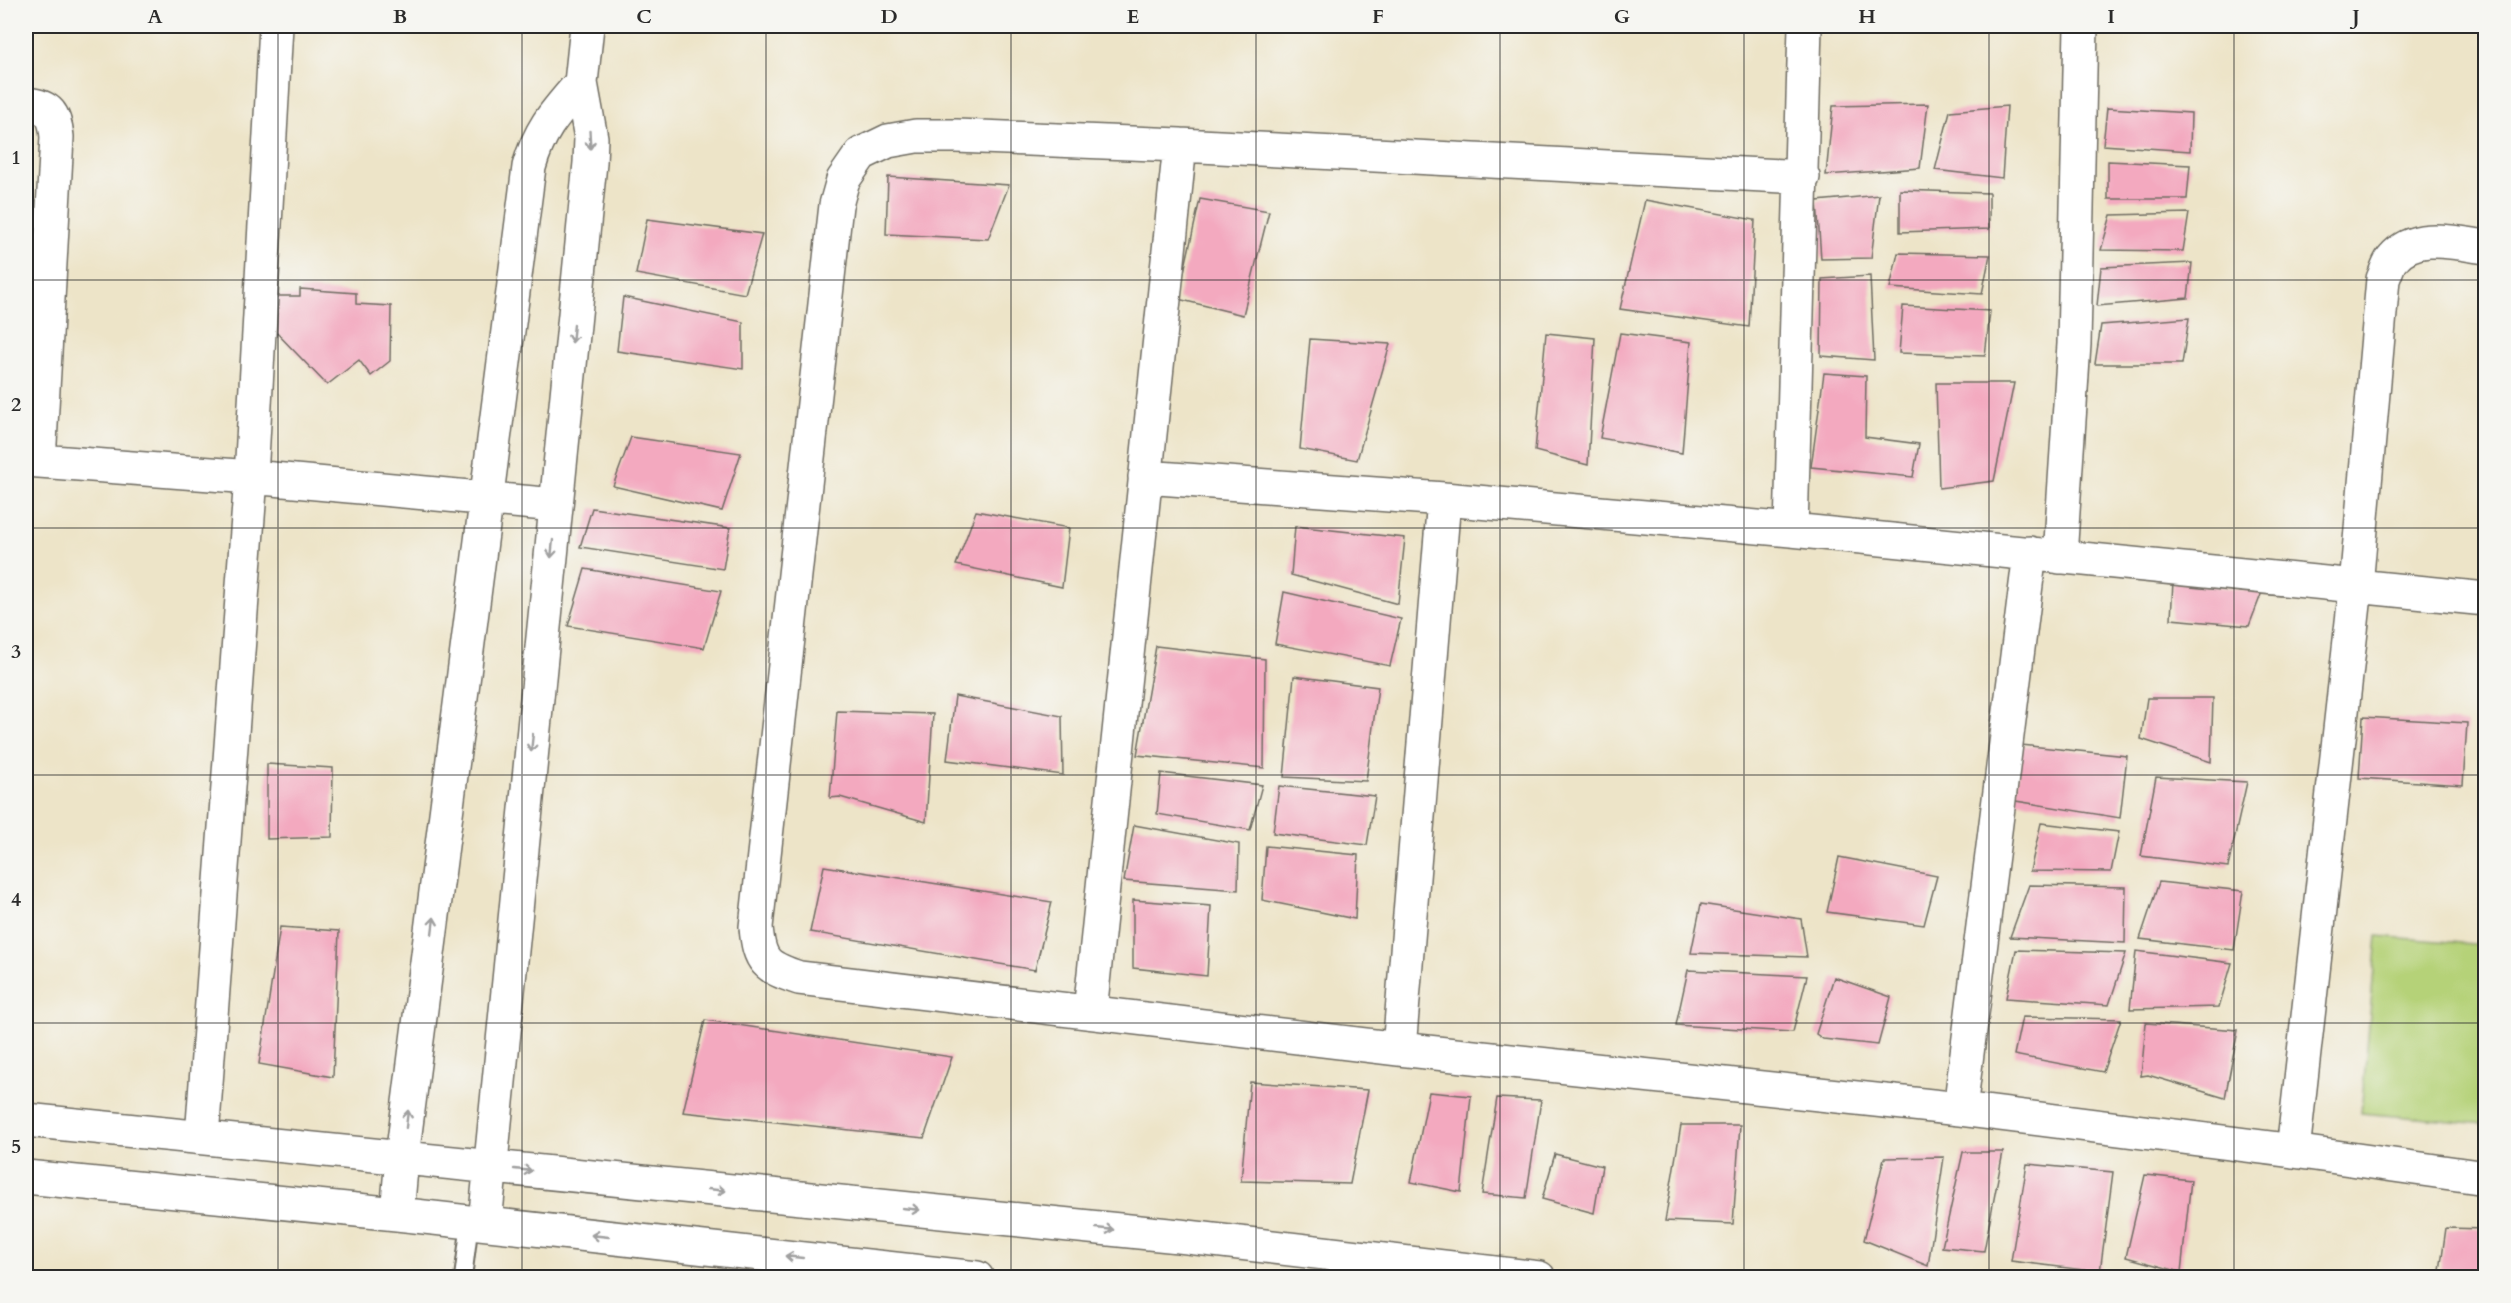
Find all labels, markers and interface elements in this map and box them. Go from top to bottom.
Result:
text: A [147,3,163,30]
text: B [393,3,407,30]
text: C [636,3,652,30]
text: D [880,3,898,30]
text: E [1127,3,1139,30]
text: F [1372,3,1384,30]
text: G [1614,3,1630,30]
text: H [1858,3,1876,30]
text: I [2107,3,2115,30]
text: J [2349,3,2360,30]
one-way arrow [585,130,596,150]
text: 1 [11,144,21,171]
one-way arrow [567,324,578,344]
text: 2 [11,391,21,418]
one-way arrow [546,539,557,559]
text: 3 [11,638,21,665]
one-way arrow [526,733,537,753]
text: 4 [11,886,21,913]
one-way arrow [427,916,438,936]
one-way arrow [402,1109,413,1129]
text: 5 [11,1133,21,1160]
one-way arrow [513,1165,532,1176]
one-way arrow [707,1185,727,1196]
one-way arrow [901,1204,921,1215]
one-way arrow [1095,1224,1115,1235]
one-way arrow [590,1230,610,1241]
one-way arrow [784,1251,804,1262]

